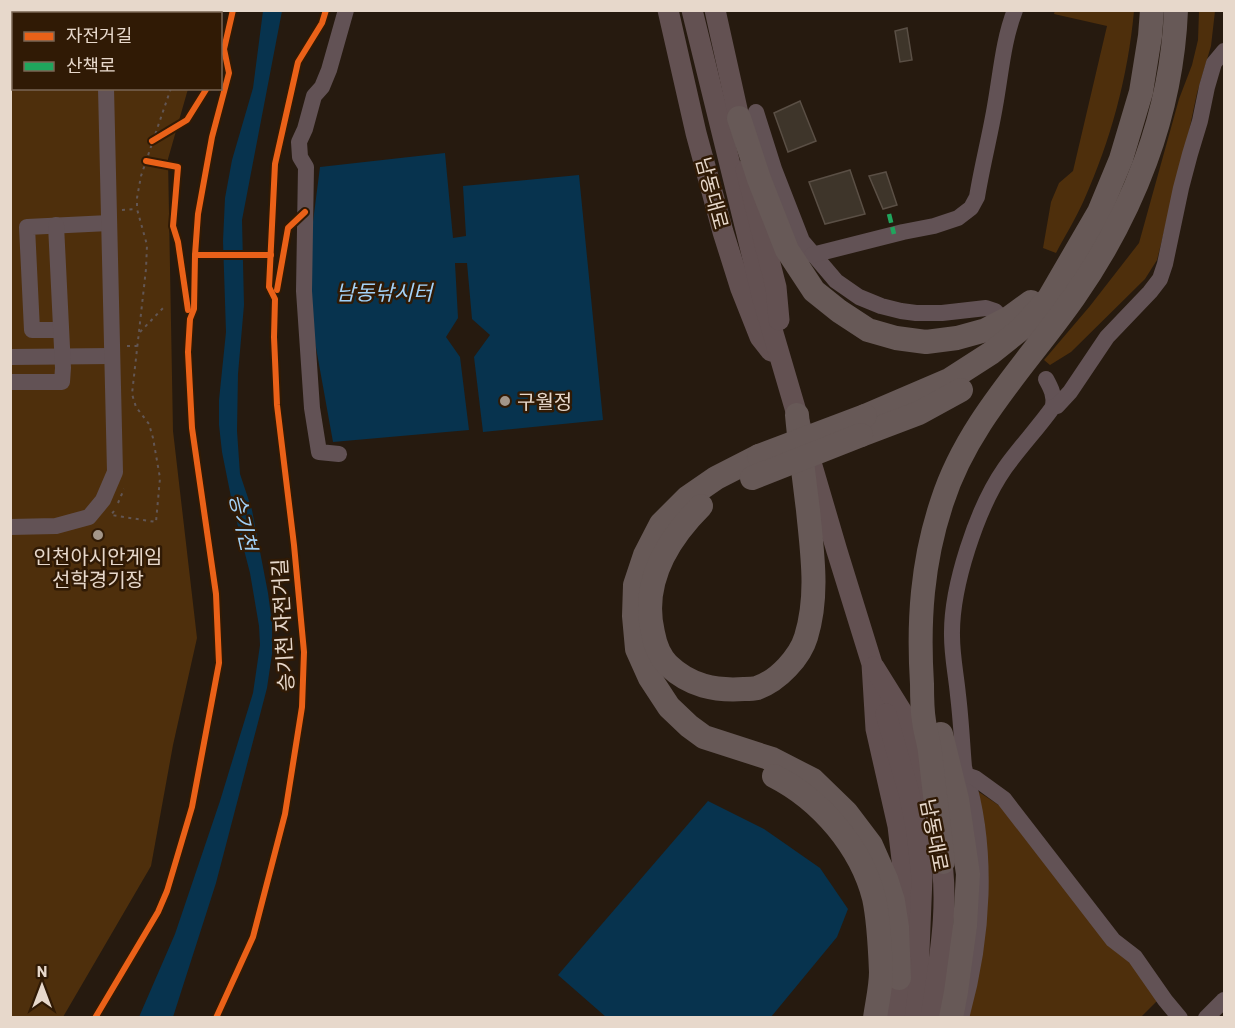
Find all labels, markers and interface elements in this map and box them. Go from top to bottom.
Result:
legend [12,12,222,90]
text: 자전거길 [66,24,132,46]
text: 산책로 [66,54,116,76]
street label: 남동대로 [692,154,734,232]
water label: 남동낚시터 [336,279,435,304]
place label: 구월정 [517,389,572,413]
marker: 구월정 [498,394,512,408]
water label: 승기천 [225,491,263,556]
marker: 인천아시안게임 선학경기장 [91,528,105,542]
place label: 인천아시안게임 선학경기장 [34,544,162,591]
street label: 승기천 자전거길 [267,558,297,692]
street label: 남동대로 [916,797,954,873]
north arrow [12,956,72,1016]
text: N [37,961,47,980]

